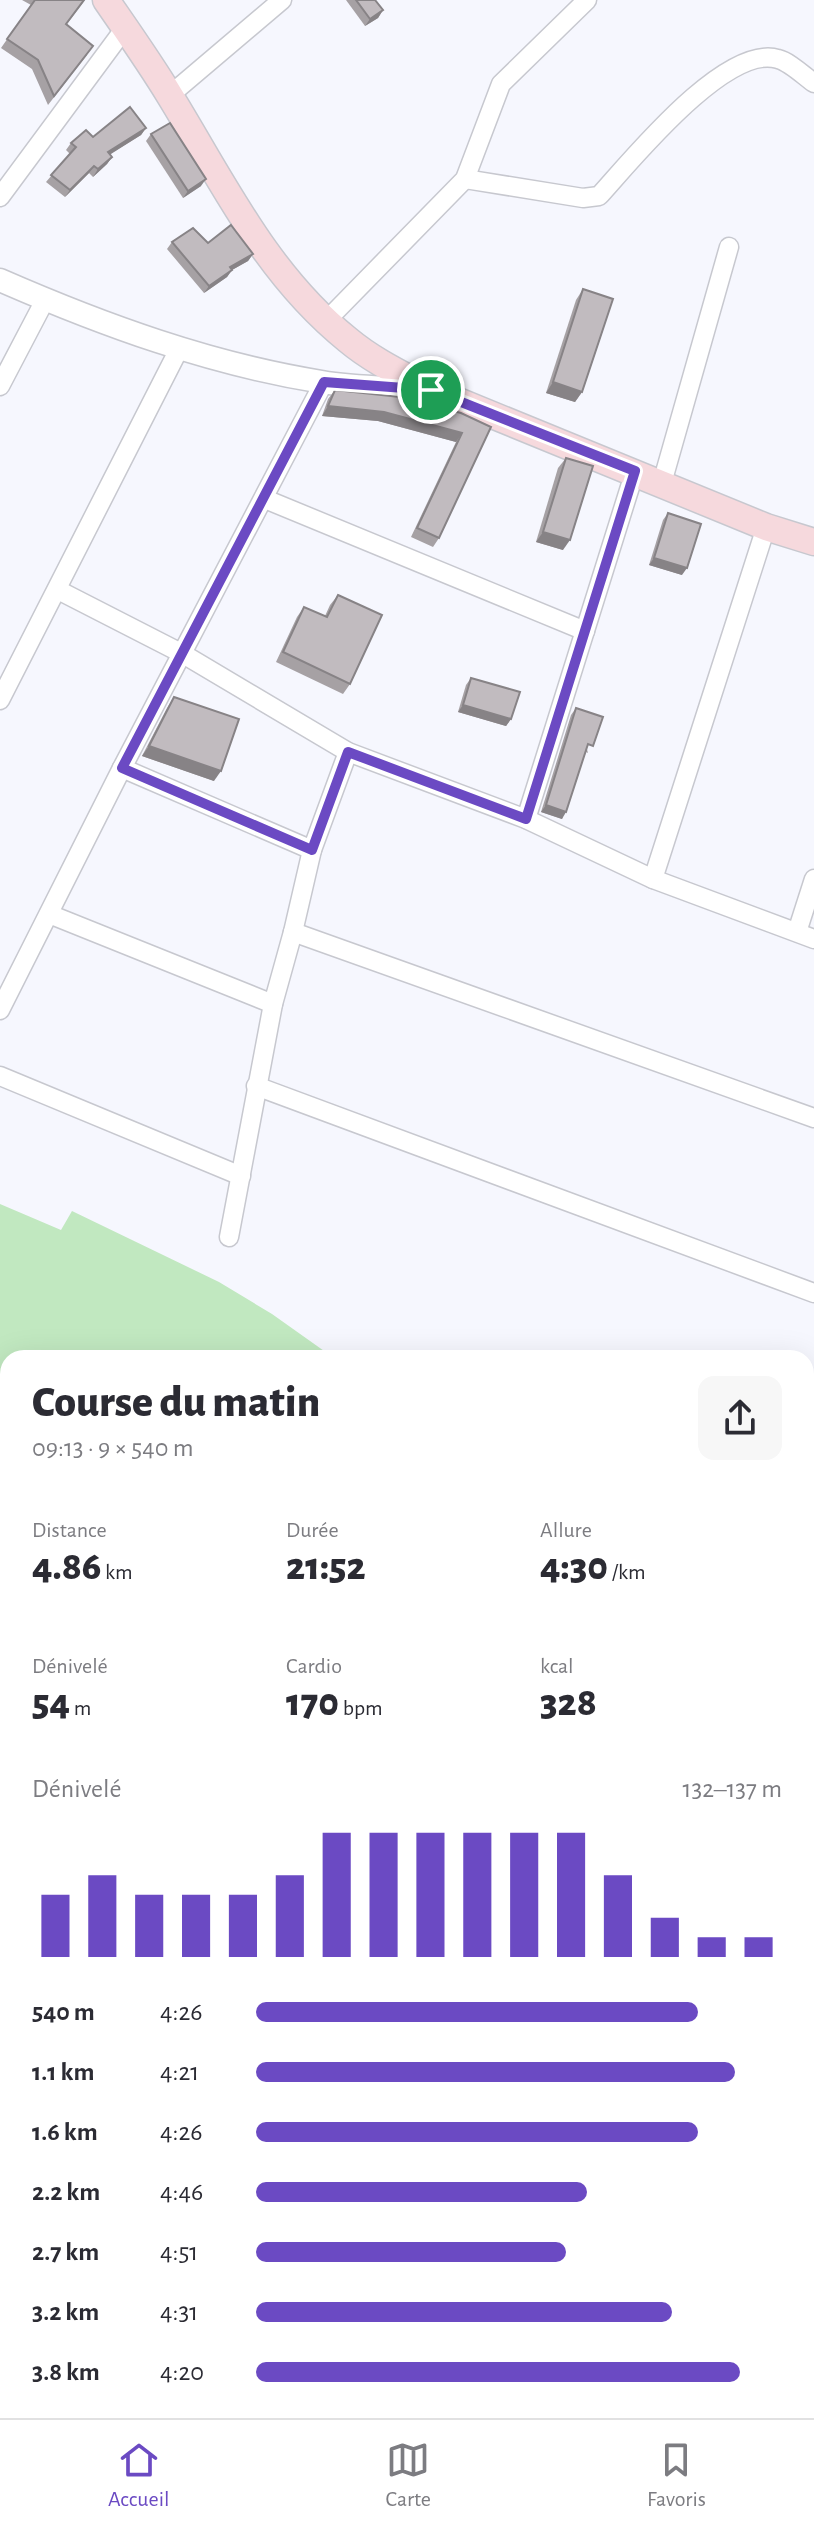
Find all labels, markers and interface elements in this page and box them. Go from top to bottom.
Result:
pin [397,356,465,424]
icon: arrive [409,368,453,412]
button: share [698,1376,782,1460]
text: Course du matin [32,1381,320,1425]
text: 09:13 · 9 × 540 m [32,1435,194,1461]
text: Distance [32,1519,107,1541]
text: Durée [286,1519,339,1541]
text: Allure [540,1519,592,1541]
text: 4.86 [32,1547,101,1587]
text: 21:52 [286,1547,366,1587]
text: 4:30 [540,1547,608,1587]
text: km [101,1561,133,1583]
text: /km [608,1561,646,1583]
text: Dénivelé [32,1655,108,1677]
text: Cardio [286,1655,342,1677]
text: kcal [540,1655,574,1677]
text: 54 [32,1683,70,1723]
text: 170 [286,1683,339,1723]
text: 328 [540,1683,597,1723]
text: m [70,1697,91,1719]
text: bpm [339,1697,383,1719]
text: Dénivelé [32,1776,122,1802]
text: 132–137 m [683,1776,782,1802]
text: 540 m [32,1999,95,2025]
text: 4:26 [160,1999,203,2025]
text: 1.1 km [32,2059,94,2085]
text: 4:21 [160,2059,199,2085]
text: 1.6 km [32,2119,98,2145]
text: 4:26 [160,2119,203,2145]
text: 2.2 km [32,2179,100,2205]
text: 4:46 [160,2179,203,2205]
text: 2.7 km [32,2239,99,2265]
text: 4:51 [160,2239,198,2265]
text: 3.2 km [32,2299,99,2325]
text: 4:31 [160,2299,198,2325]
text: 3.8 km [32,2359,100,2385]
text: 4:20 [160,2359,204,2385]
tab: Accueil [108,2438,169,2512]
tab: Carte [386,2438,431,2512]
tab: Favoris [647,2438,706,2512]

